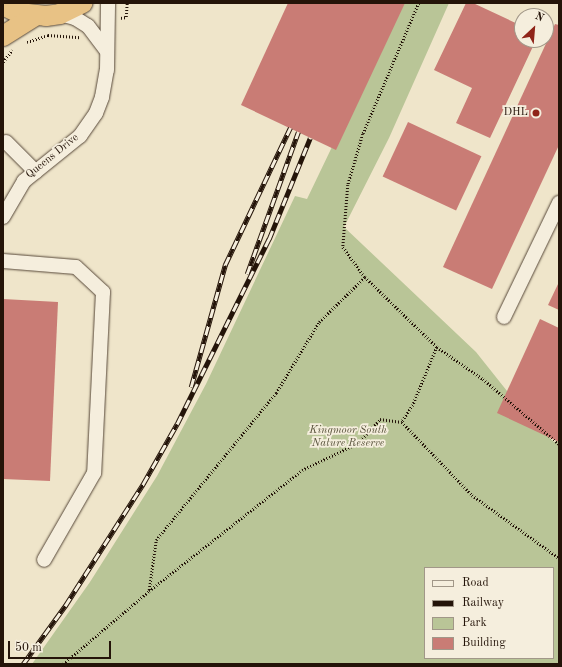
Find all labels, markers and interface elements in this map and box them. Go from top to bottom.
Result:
north arrow [514,8,554,48]
text: N [533,11,545,24]
place label: DHL [503,106,528,120]
marker: DHL [531,108,541,118]
street label: Queens Drive [24,132,82,182]
park label: Kingmoor South Nature Reserve [309,425,387,451]
legend [424,567,554,659]
text: Road [462,577,489,589]
text: Railway [462,597,504,609]
text: Park [462,617,487,629]
scale bar [10,633,113,659]
text: Building [462,637,506,649]
text: 50 m [15,642,42,654]

